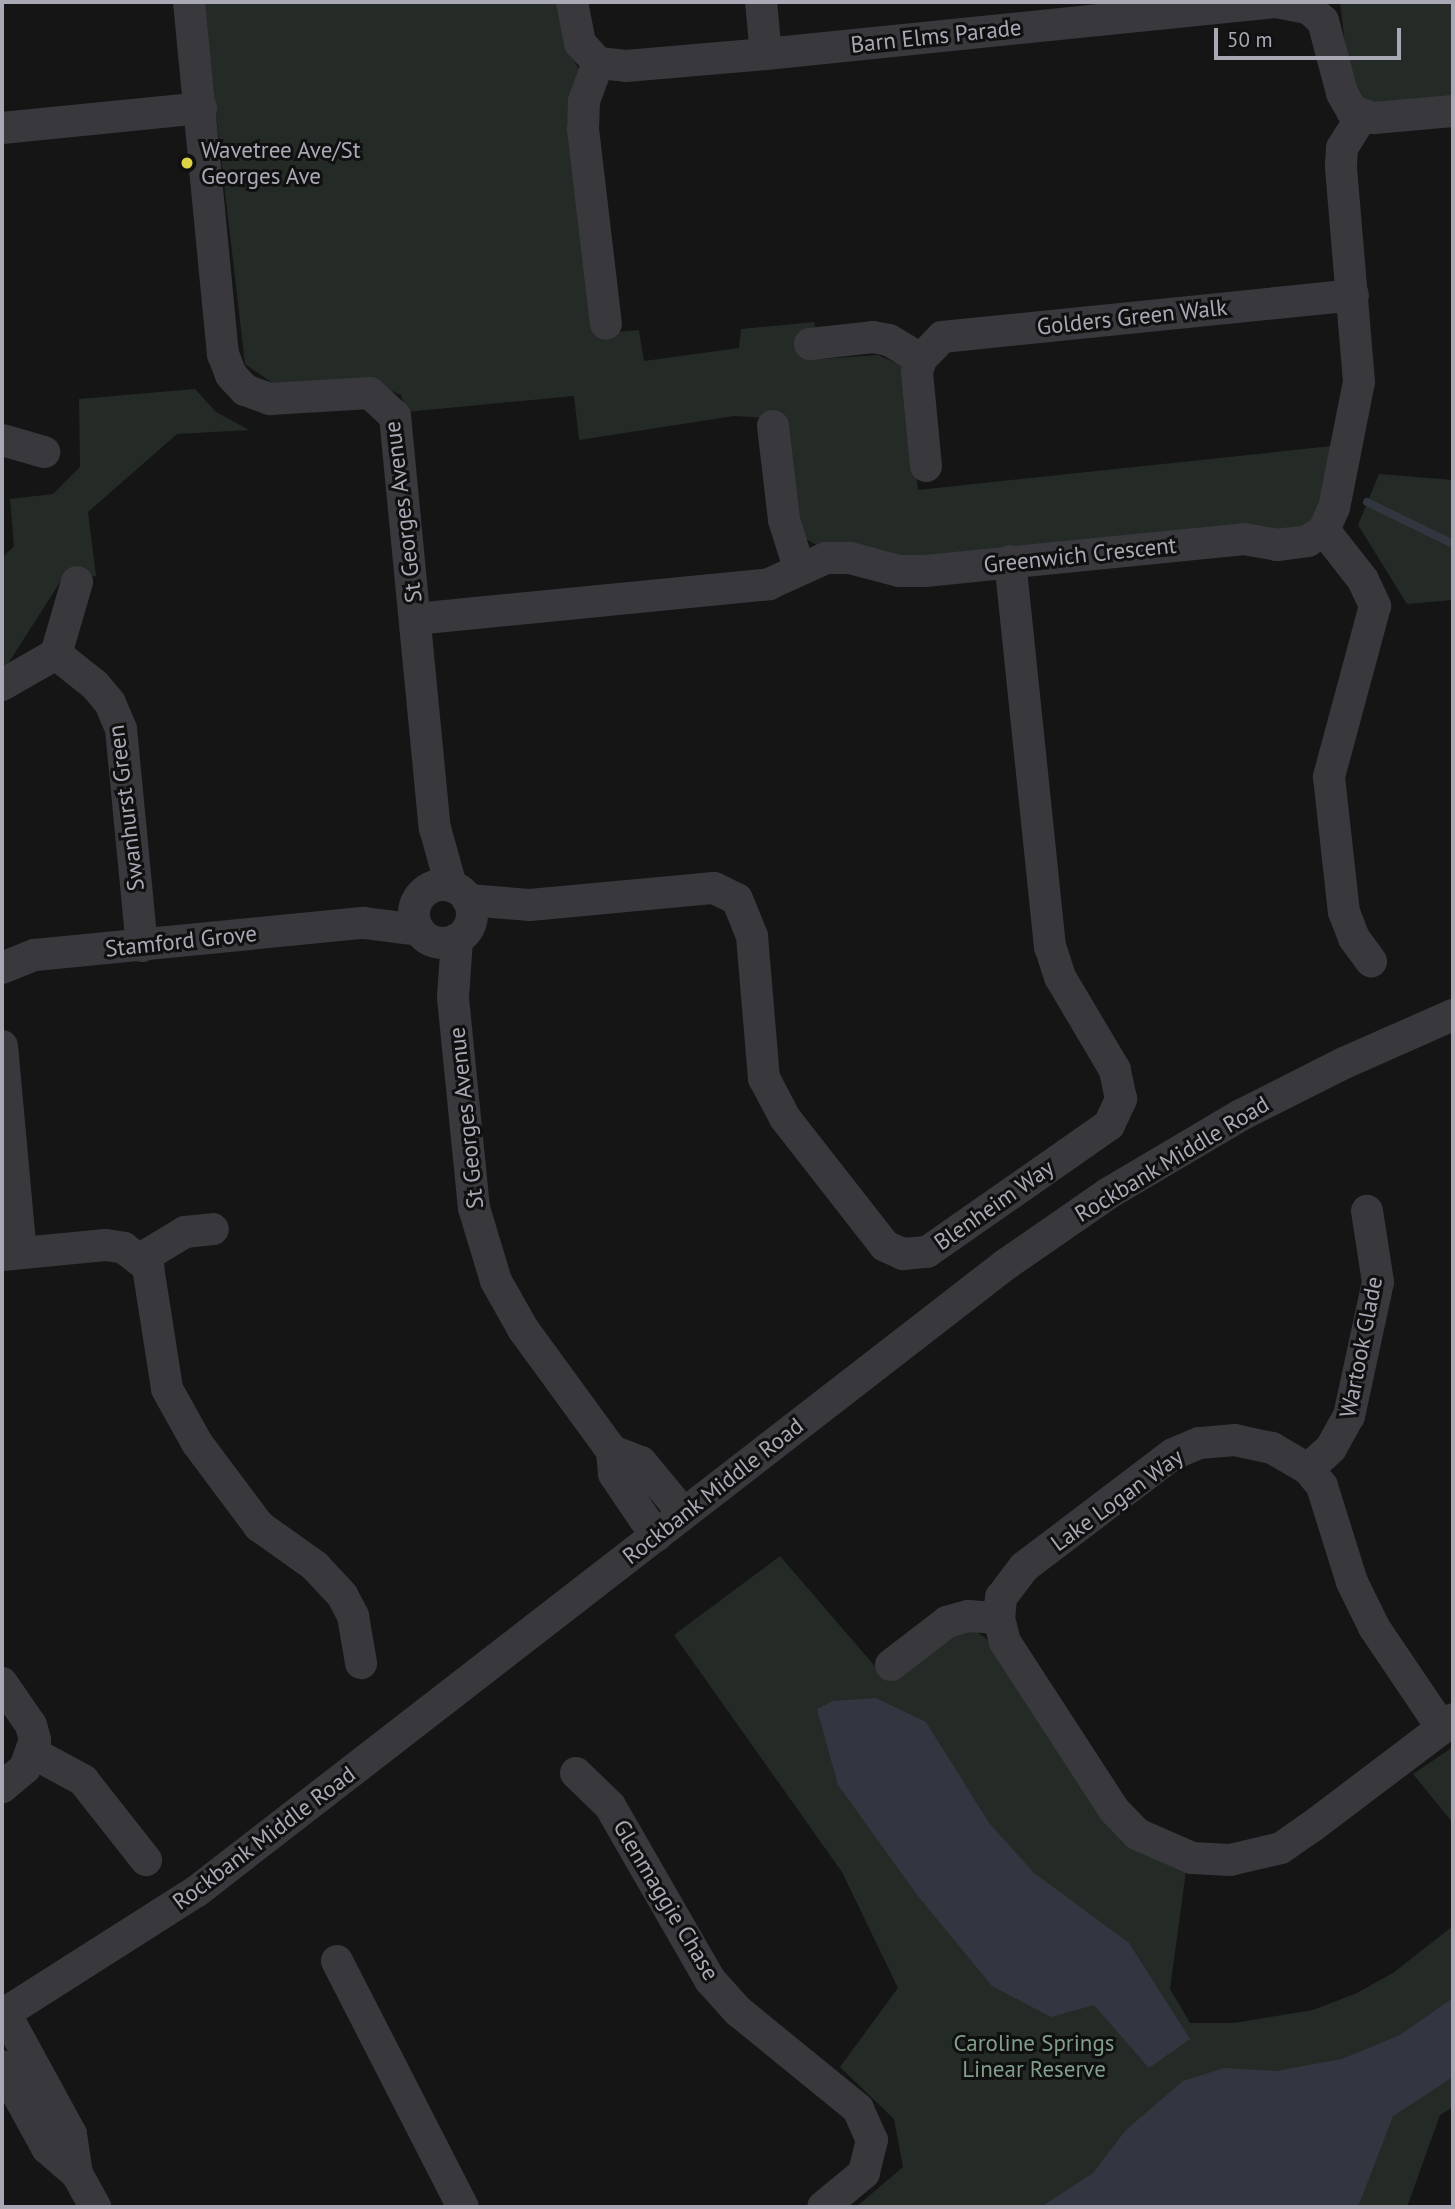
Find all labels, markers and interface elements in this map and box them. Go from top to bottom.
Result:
street label: Barn Elms Parade [849,13,1023,59]
scale bar [1217,14,1404,58]
text: 50 m [1227,26,1273,53]
place label: Wavetree Ave/St Georges Ave [201,136,361,190]
marker: Wavetree Ave/St Georges Ave [179,155,195,171]
street label: Golders Green Walk [1035,293,1229,341]
street label: St Georges Avenue [378,419,428,605]
street label: Greenwich Crescent [982,531,1178,579]
street label: Swanhurst Green [102,723,150,893]
street label: Stamford Grove [104,919,258,963]
street label: St Georges Avenue [443,1025,489,1211]
street label: Rockbank Middle Road [1070,1090,1274,1228]
street label: Blenheim Way [929,1154,1059,1256]
street label: Wartook Glade [1334,1274,1388,1420]
street label: Rockbank Middle Road [617,1412,809,1570]
street label: Lake Logan Way [1045,1443,1189,1557]
street label: Rockbank Middle Road [167,1760,361,1916]
street label: Glenmaggie Chase [607,1815,725,1985]
park label: Caroline Springs Linear Reserve [954,2029,1114,2083]

